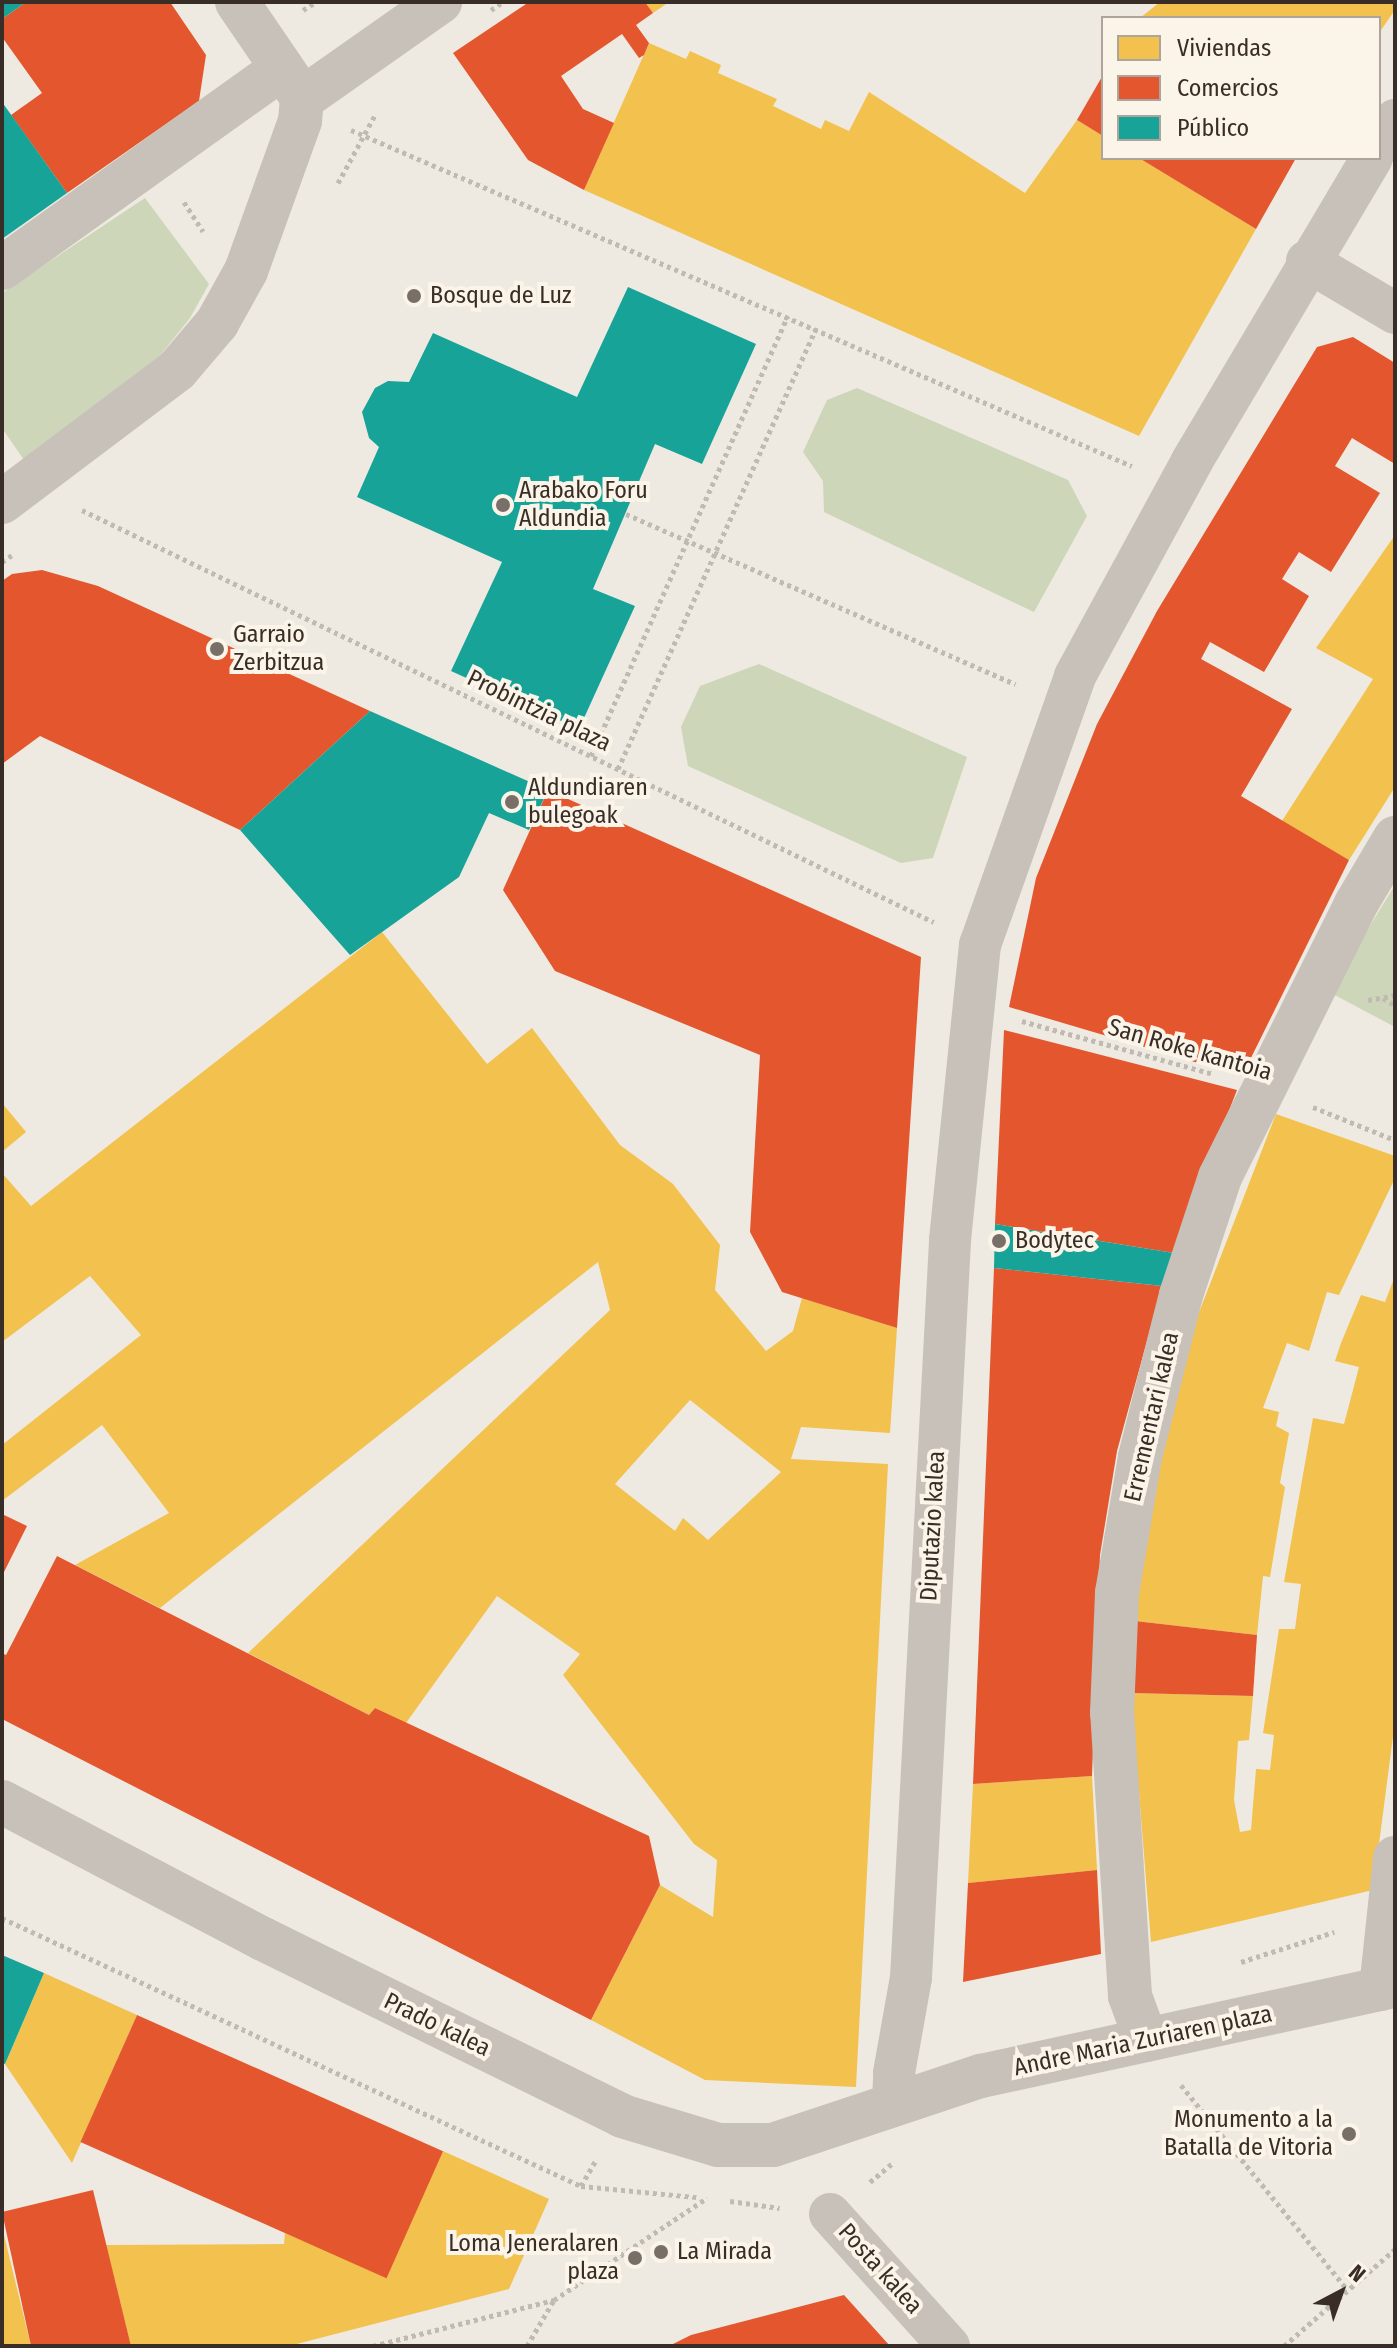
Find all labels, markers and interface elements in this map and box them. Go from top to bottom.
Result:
legend [1101,16,1381,160]
text: Viviendas [1177,34,1271,62]
text: Comercios [1177,74,1279,102]
text: Público [1177,114,1249,142]
place label: Bosque de Luz [430,282,572,310]
marker: Bosque de Luz [405,287,423,305]
place label: Arabako Foru Aldundia [519,477,648,533]
marker: Arabako Foru Aldundia [494,496,512,514]
place label: Garraio Zerbitzua [233,621,324,677]
marker: Garraio Zerbitzua [208,640,226,658]
street label: Probintzia plaza [462,664,616,758]
place label: Aldundiaren bulegoak [528,774,648,830]
marker: Aldundiaren bulegoak [503,793,521,811]
street label: San Roke kantoia [1105,1013,1275,1087]
place label: Bodytec [1015,1227,1094,1255]
marker: Bodytec [990,1232,1008,1250]
street label: Errementari kalea [1118,1329,1186,1505]
street label: Diputazio kalea [915,1450,951,1602]
street label: Prado kalea [379,1987,495,2063]
street label: Andre Maria Zuriaren plaza [1011,2000,1275,2082]
place label: Monumento a la Batalla de Vitoria [1164,2106,1333,2162]
marker: Monumento a la Batalla de Vitoria [1340,2125,1358,2143]
street label: Posta kalea [832,2218,928,2320]
place label: Loma Jeneralaren plaza [448,2230,619,2286]
place label: La Mirada [677,2238,772,2266]
marker: La Mirada [652,2243,670,2261]
marker: Loma Jeneralaren plaza [626,2249,644,2267]
north arrow [1301,2252,1381,2332]
text: N [1343,2259,1371,2288]

